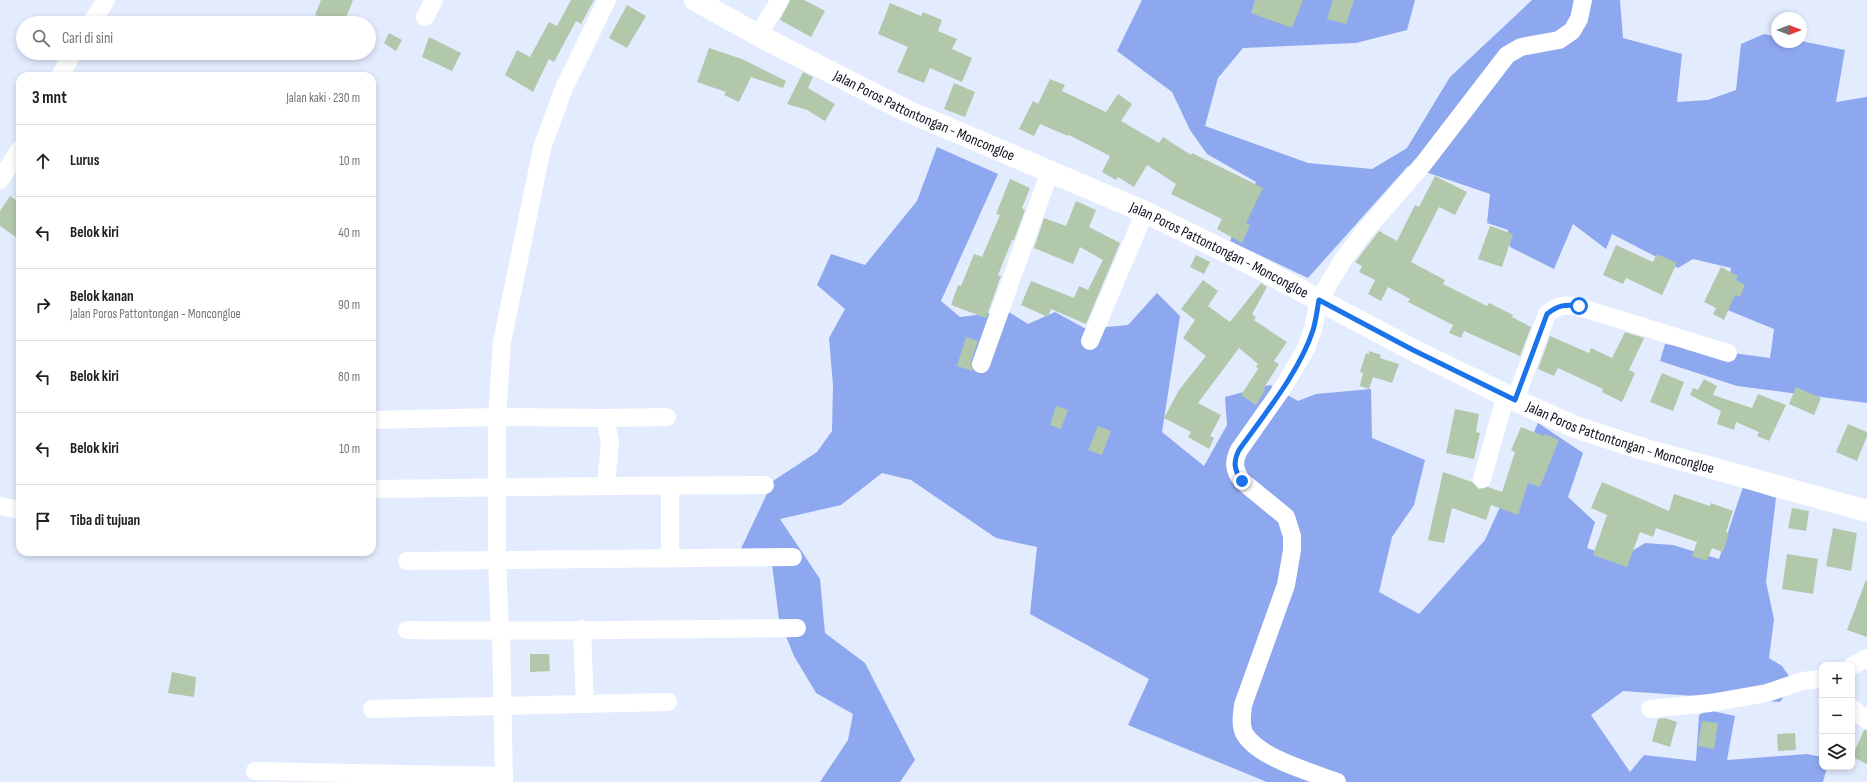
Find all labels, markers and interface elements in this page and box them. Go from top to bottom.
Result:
north arrow [1771,12,1807,48]
search box [16,16,376,60]
icon: search [30,27,52,49]
text: Cari di sini [62,29,113,48]
street label: Jalan Poros Pattontongan - Moncongloe [829,66,1018,166]
text: 3 mnt [32,88,67,108]
text: Jalan kaki · 230 m [286,90,360,106]
icon: ahead [32,150,54,172]
text: Lurus [70,151,99,170]
text: 10 m [339,153,360,169]
street label: Jalan Poros Pattontongan - Moncongloe [1126,197,1312,303]
icon: left [32,222,54,244]
text: Belok kiri [70,223,119,242]
text: 40 m [338,225,360,241]
text: Belok kanan [70,287,134,306]
icon: right [32,294,54,316]
text: 90 m [338,297,360,313]
route start [1570,297,1588,315]
text: Jalan Poros Pattontongan - Moncongloe [70,306,241,322]
icon: left [32,366,54,388]
text: Belok kiri [70,367,119,386]
text: 80 m [338,369,360,385]
street label: Jalan Poros Pattontongan - Moncongloe [1522,397,1716,478]
icon: left [32,438,54,460]
text: Belok kiri [70,439,119,458]
text: 10 m [339,441,360,457]
route end [1233,472,1251,490]
icon: arrive [32,510,54,532]
text: Tiba di tujuan [70,511,140,530]
map controls [1819,662,1855,770]
button: + [1819,662,1855,698]
button: − [1819,698,1855,734]
button: layers [1819,734,1855,770]

